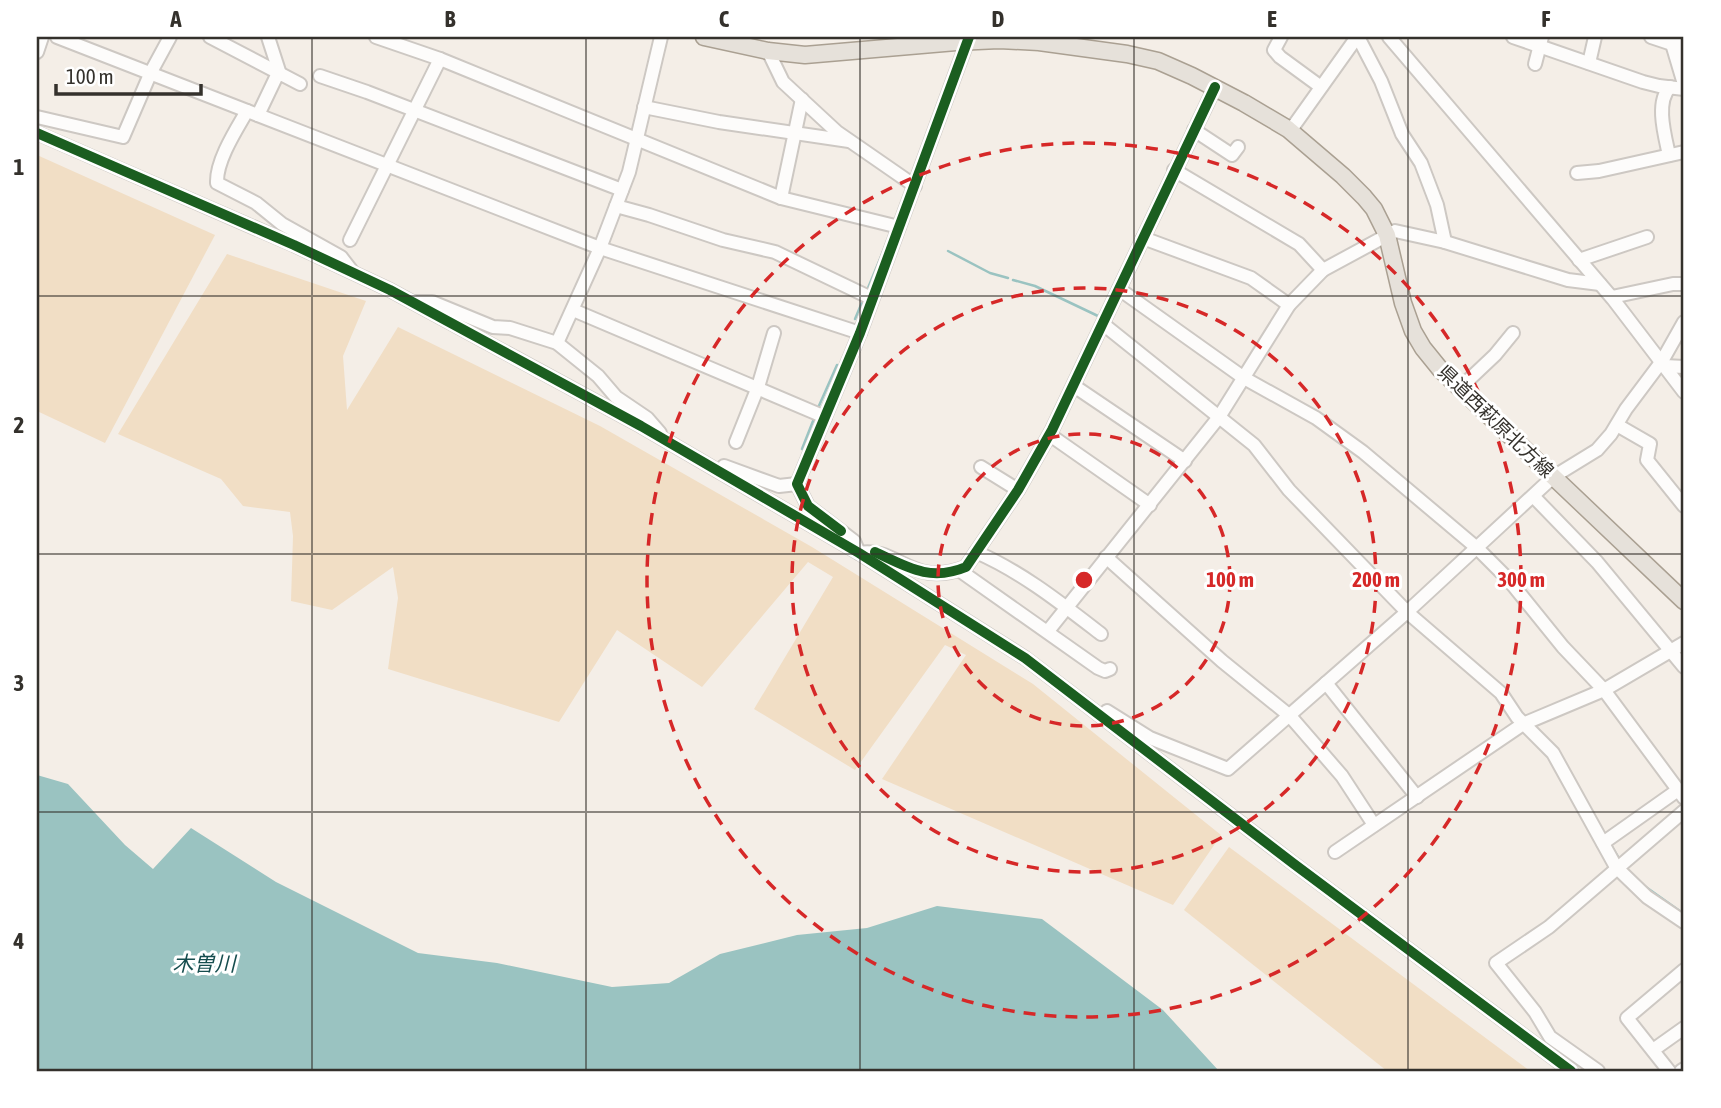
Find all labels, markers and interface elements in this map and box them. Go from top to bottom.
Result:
text: A [169,6,182,32]
text: B [445,6,456,32]
text: C [719,6,730,32]
text: D [992,6,1005,32]
text: E [1267,6,1277,32]
text: F [1541,6,1551,32]
scale bar [56,52,201,96]
text: 100 m [66,64,114,88]
text: 1 [14,154,25,180]
street label: 県道西萩原北方線 [1434,360,1558,482]
text: 2 [14,412,24,438]
text: 100 m [1206,567,1254,591]
text: 200 m [1352,567,1400,591]
text: 300 m [1497,567,1545,591]
centre of rings [1072,568,1096,592]
text: 3 [14,670,24,696]
text: 4 [13,928,25,954]
water label: 木曽川 [173,951,237,975]

